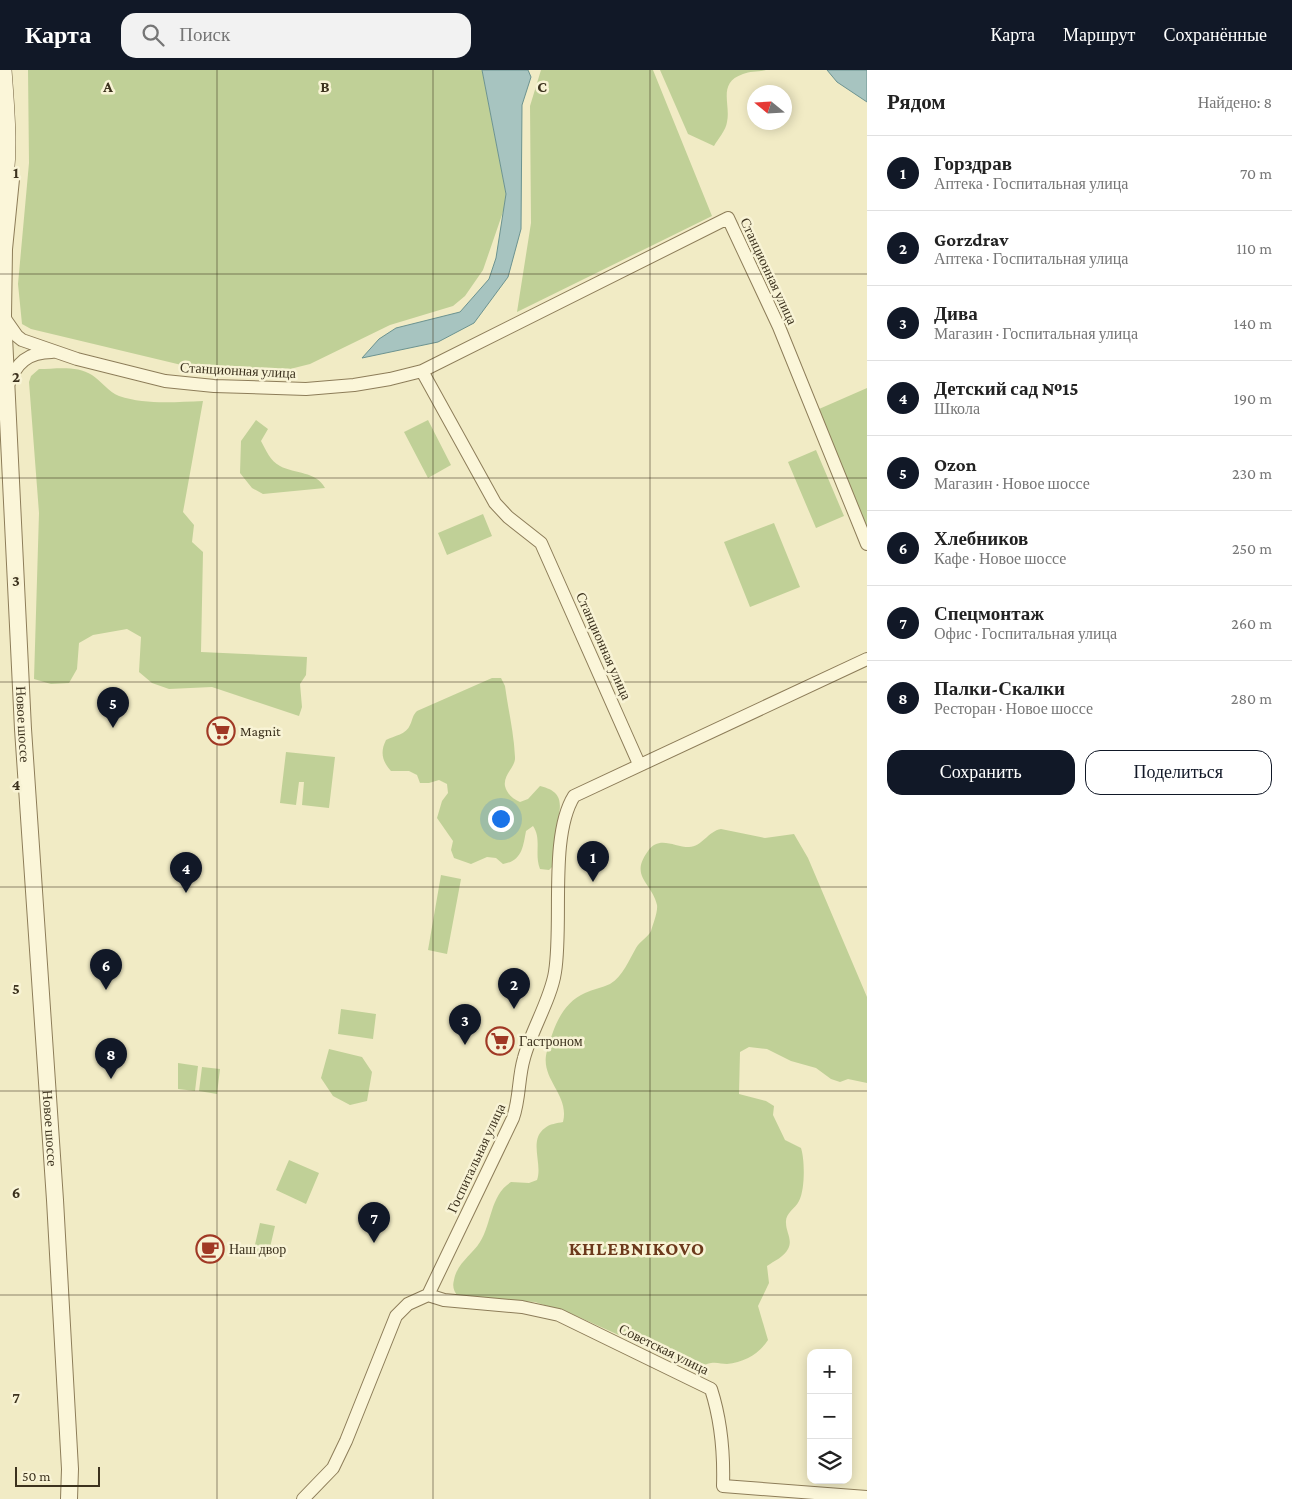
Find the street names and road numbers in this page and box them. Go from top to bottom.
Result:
street label: Станционная улица [737,215,801,328]
street label: Станционная улица [180,359,297,381]
street label: Станционная улица [573,590,635,703]
street label: Новое шоссе [13,686,33,763]
street label: Новое шоссе [40,1089,61,1167]
street label: Госпитальная улица [444,1100,509,1215]
street label: Советская улица [616,1320,712,1378]

